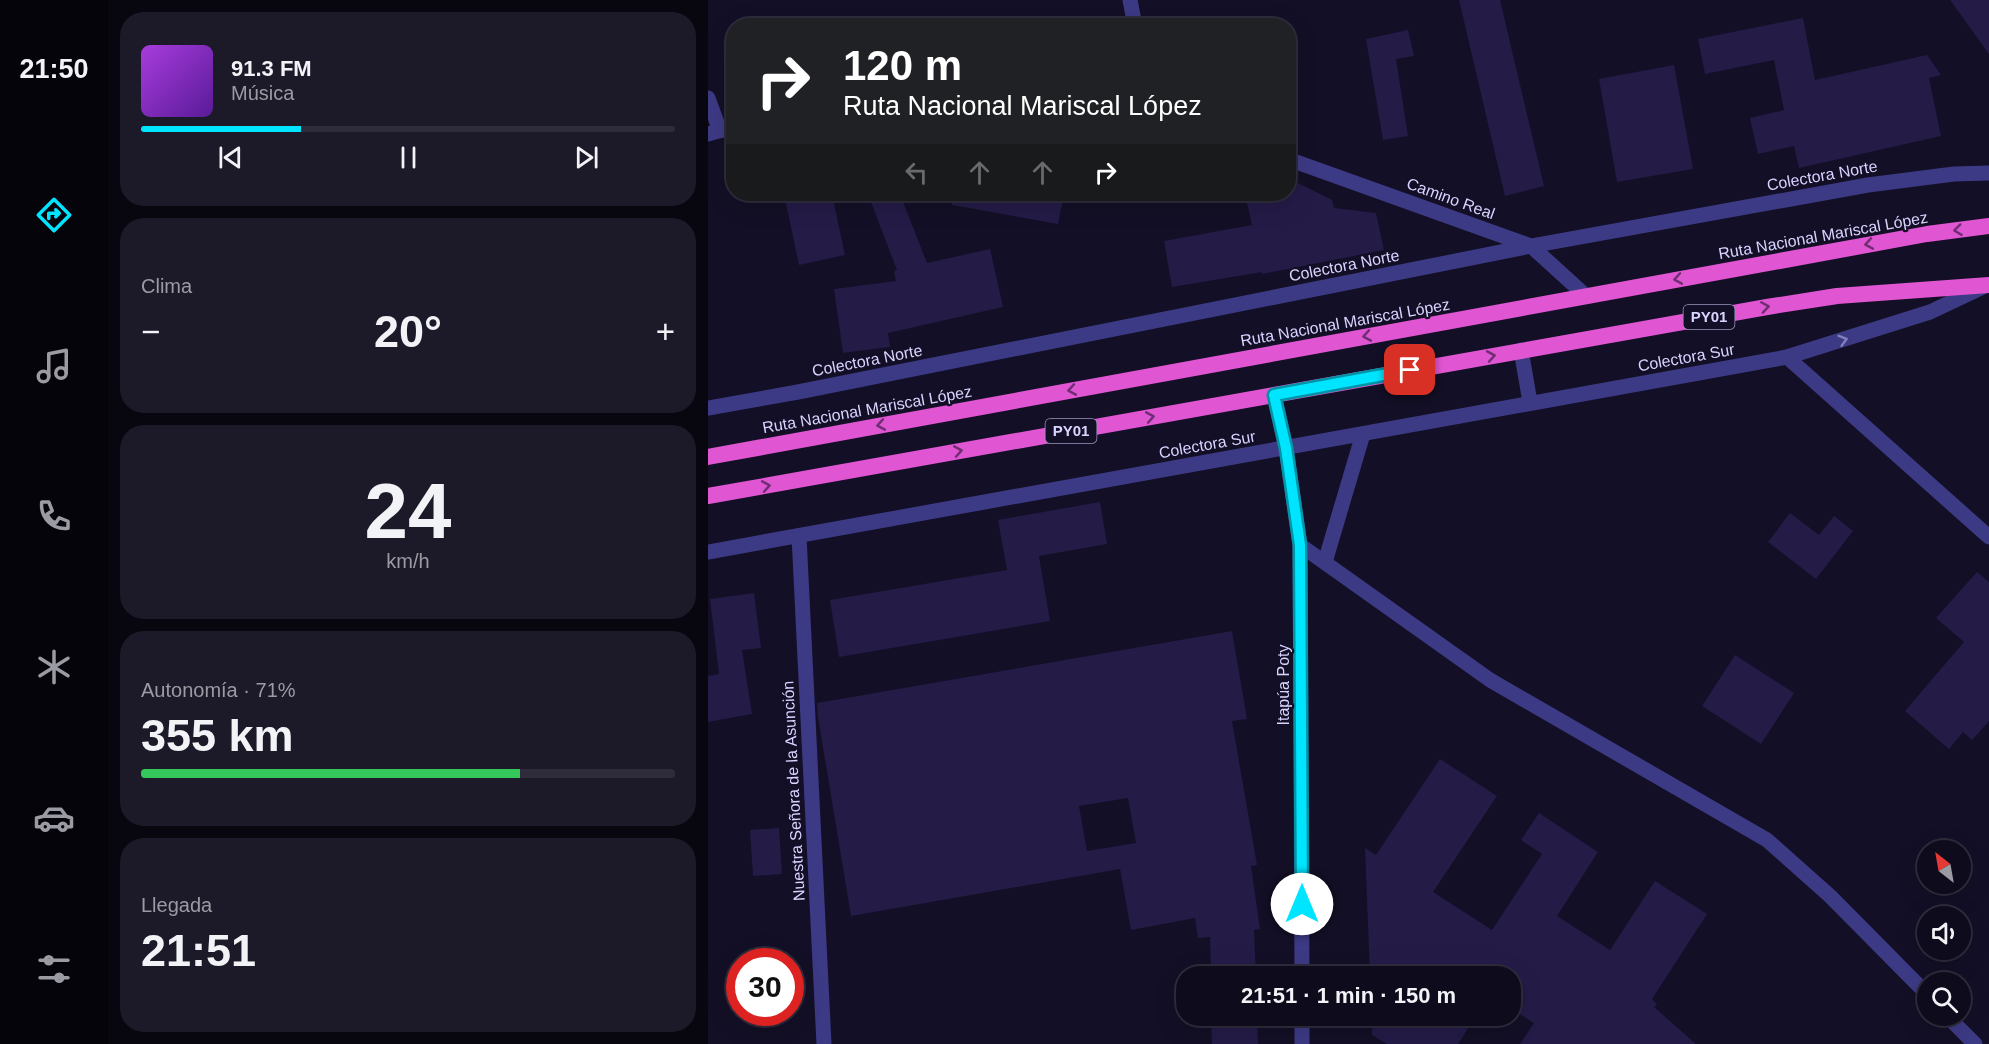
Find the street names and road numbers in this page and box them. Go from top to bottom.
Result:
street label: Colectora Norte [1765,157,1879,194]
street label: Camino Real [1404,175,1497,222]
street label: Ruta Nacional Mariscal López [1717,209,1929,262]
street label: Colectora Norte [1287,246,1401,285]
street label: Ruta Nacional Mariscal López [1239,296,1451,349]
road number: PY01 [1684,305,1734,329]
street label: Colectora Norte [810,341,924,380]
street label: Colectora Sur [1636,341,1736,374]
street label: Ruta Nacional Mariscal López [761,383,973,436]
road number: PY01 [1046,419,1096,443]
street label: Colectora Sur [1157,428,1257,461]
street label: Itapúa Poty [1275,645,1292,725]
street label: Nuestra Señora de la Asunción [779,680,808,902]

